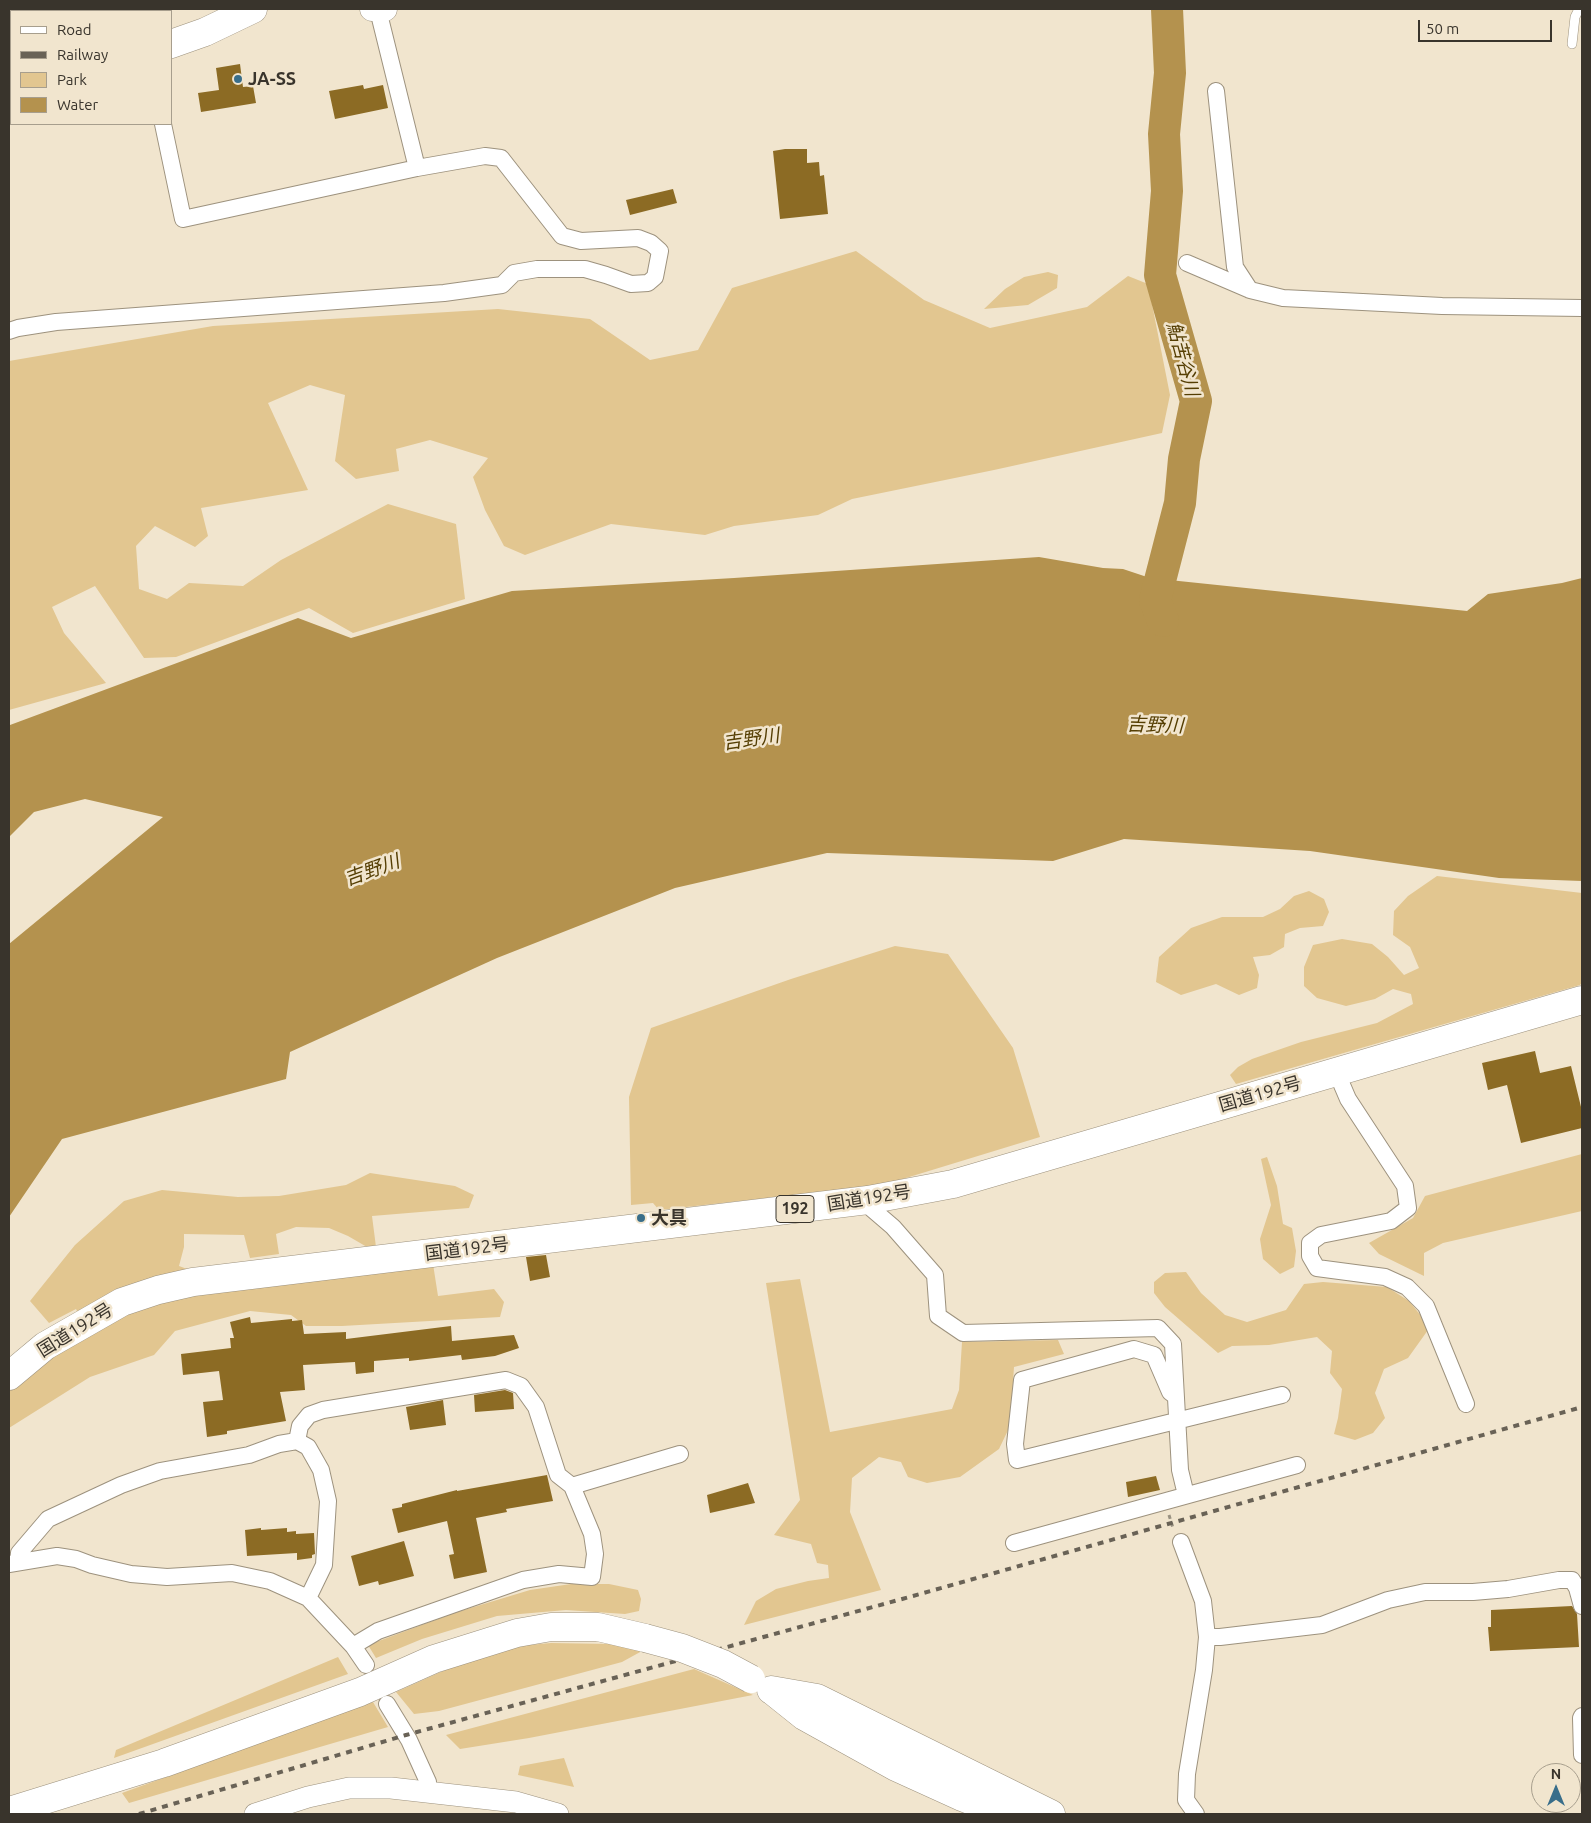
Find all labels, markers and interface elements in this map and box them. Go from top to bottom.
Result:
legend [10,10,172,125]
scale bar [1421,10,1555,42]
text: 50 m [1426,20,1459,37]
text: Road [57,21,92,38]
text: Railway [57,46,108,63]
place label: JA-SS [248,68,296,90]
text: Park [57,71,87,88]
marker: JA-SS [232,73,244,85]
text: Water [57,96,98,113]
water label: 鮎苦谷川 [1162,319,1204,399]
water label: 吉野川 [1126,713,1184,737]
water label: 吉野川 [721,724,781,754]
water label: 吉野川 [341,850,403,890]
street label: 国道192号 [1216,1072,1304,1116]
street label: 国道192号 [826,1181,912,1215]
road number: 192 [776,1196,814,1222]
place label: 大具 [651,1207,687,1229]
marker: 大具 [635,1212,647,1224]
street label: 国道192号 [424,1233,510,1265]
street label: 国道192号 [33,1298,117,1362]
north arrow [1531,1763,1581,1813]
text: N [1551,1766,1561,1782]

